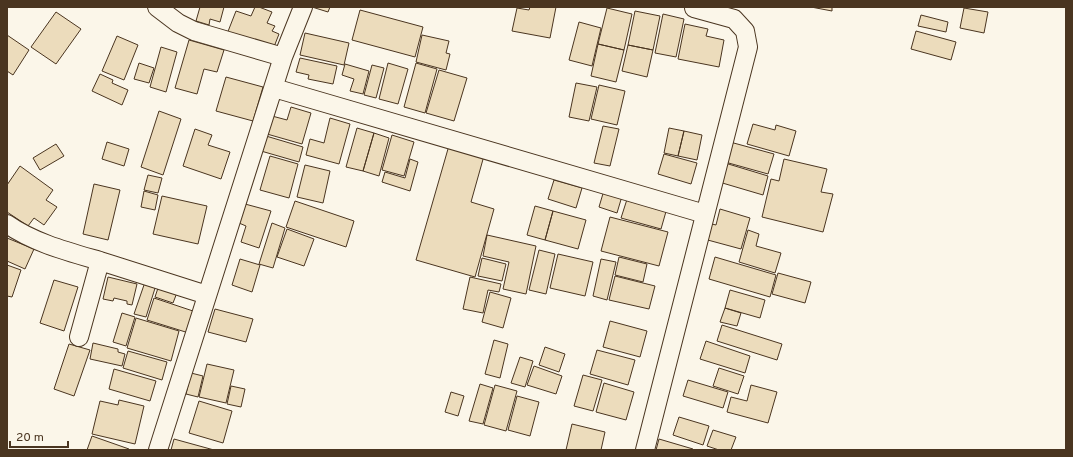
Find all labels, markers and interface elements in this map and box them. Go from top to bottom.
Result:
scale bar [10,423,68,449]
text: 20 m [16,430,44,446]

